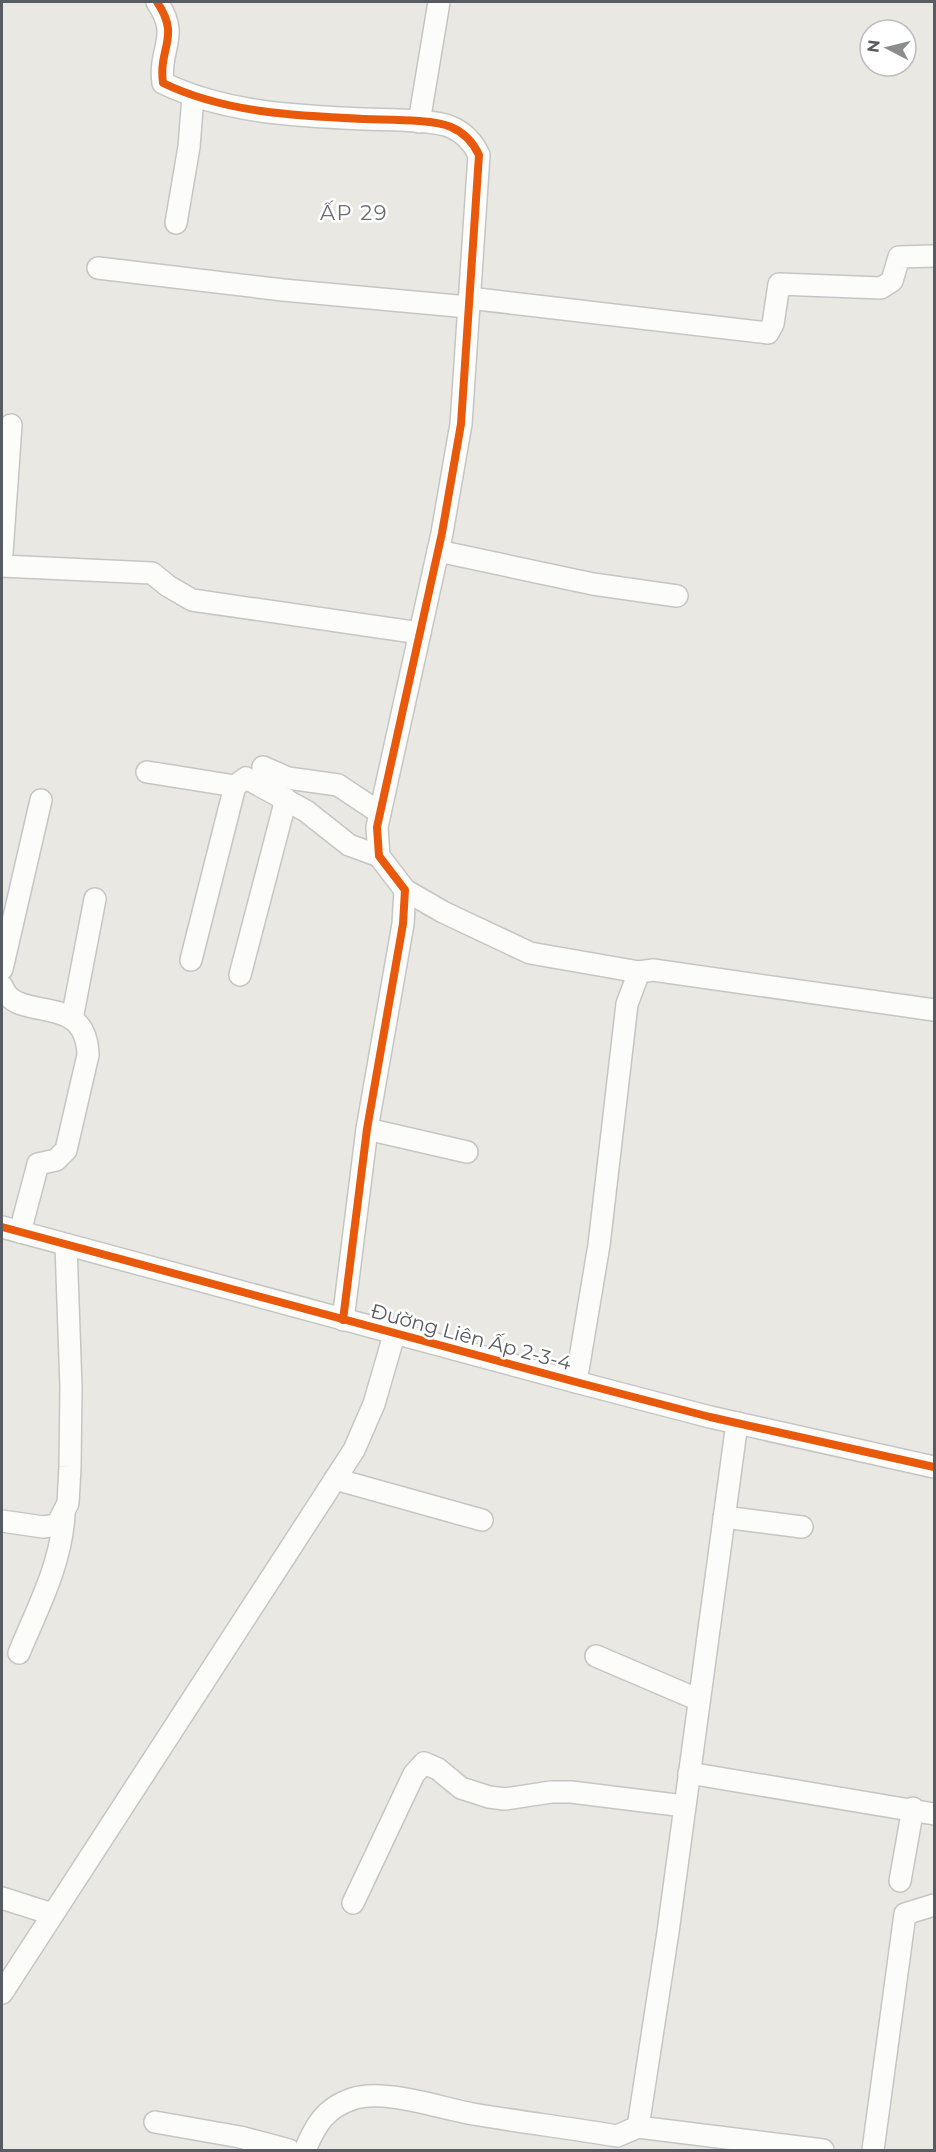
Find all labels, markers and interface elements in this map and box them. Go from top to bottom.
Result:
north arrow [858,18,918,78]
text: N [863,39,884,54]
district label: ẤP 29 [320,200,388,225]
street label: Đường Liên Ấp 2-3-4 [368,1298,574,1375]

